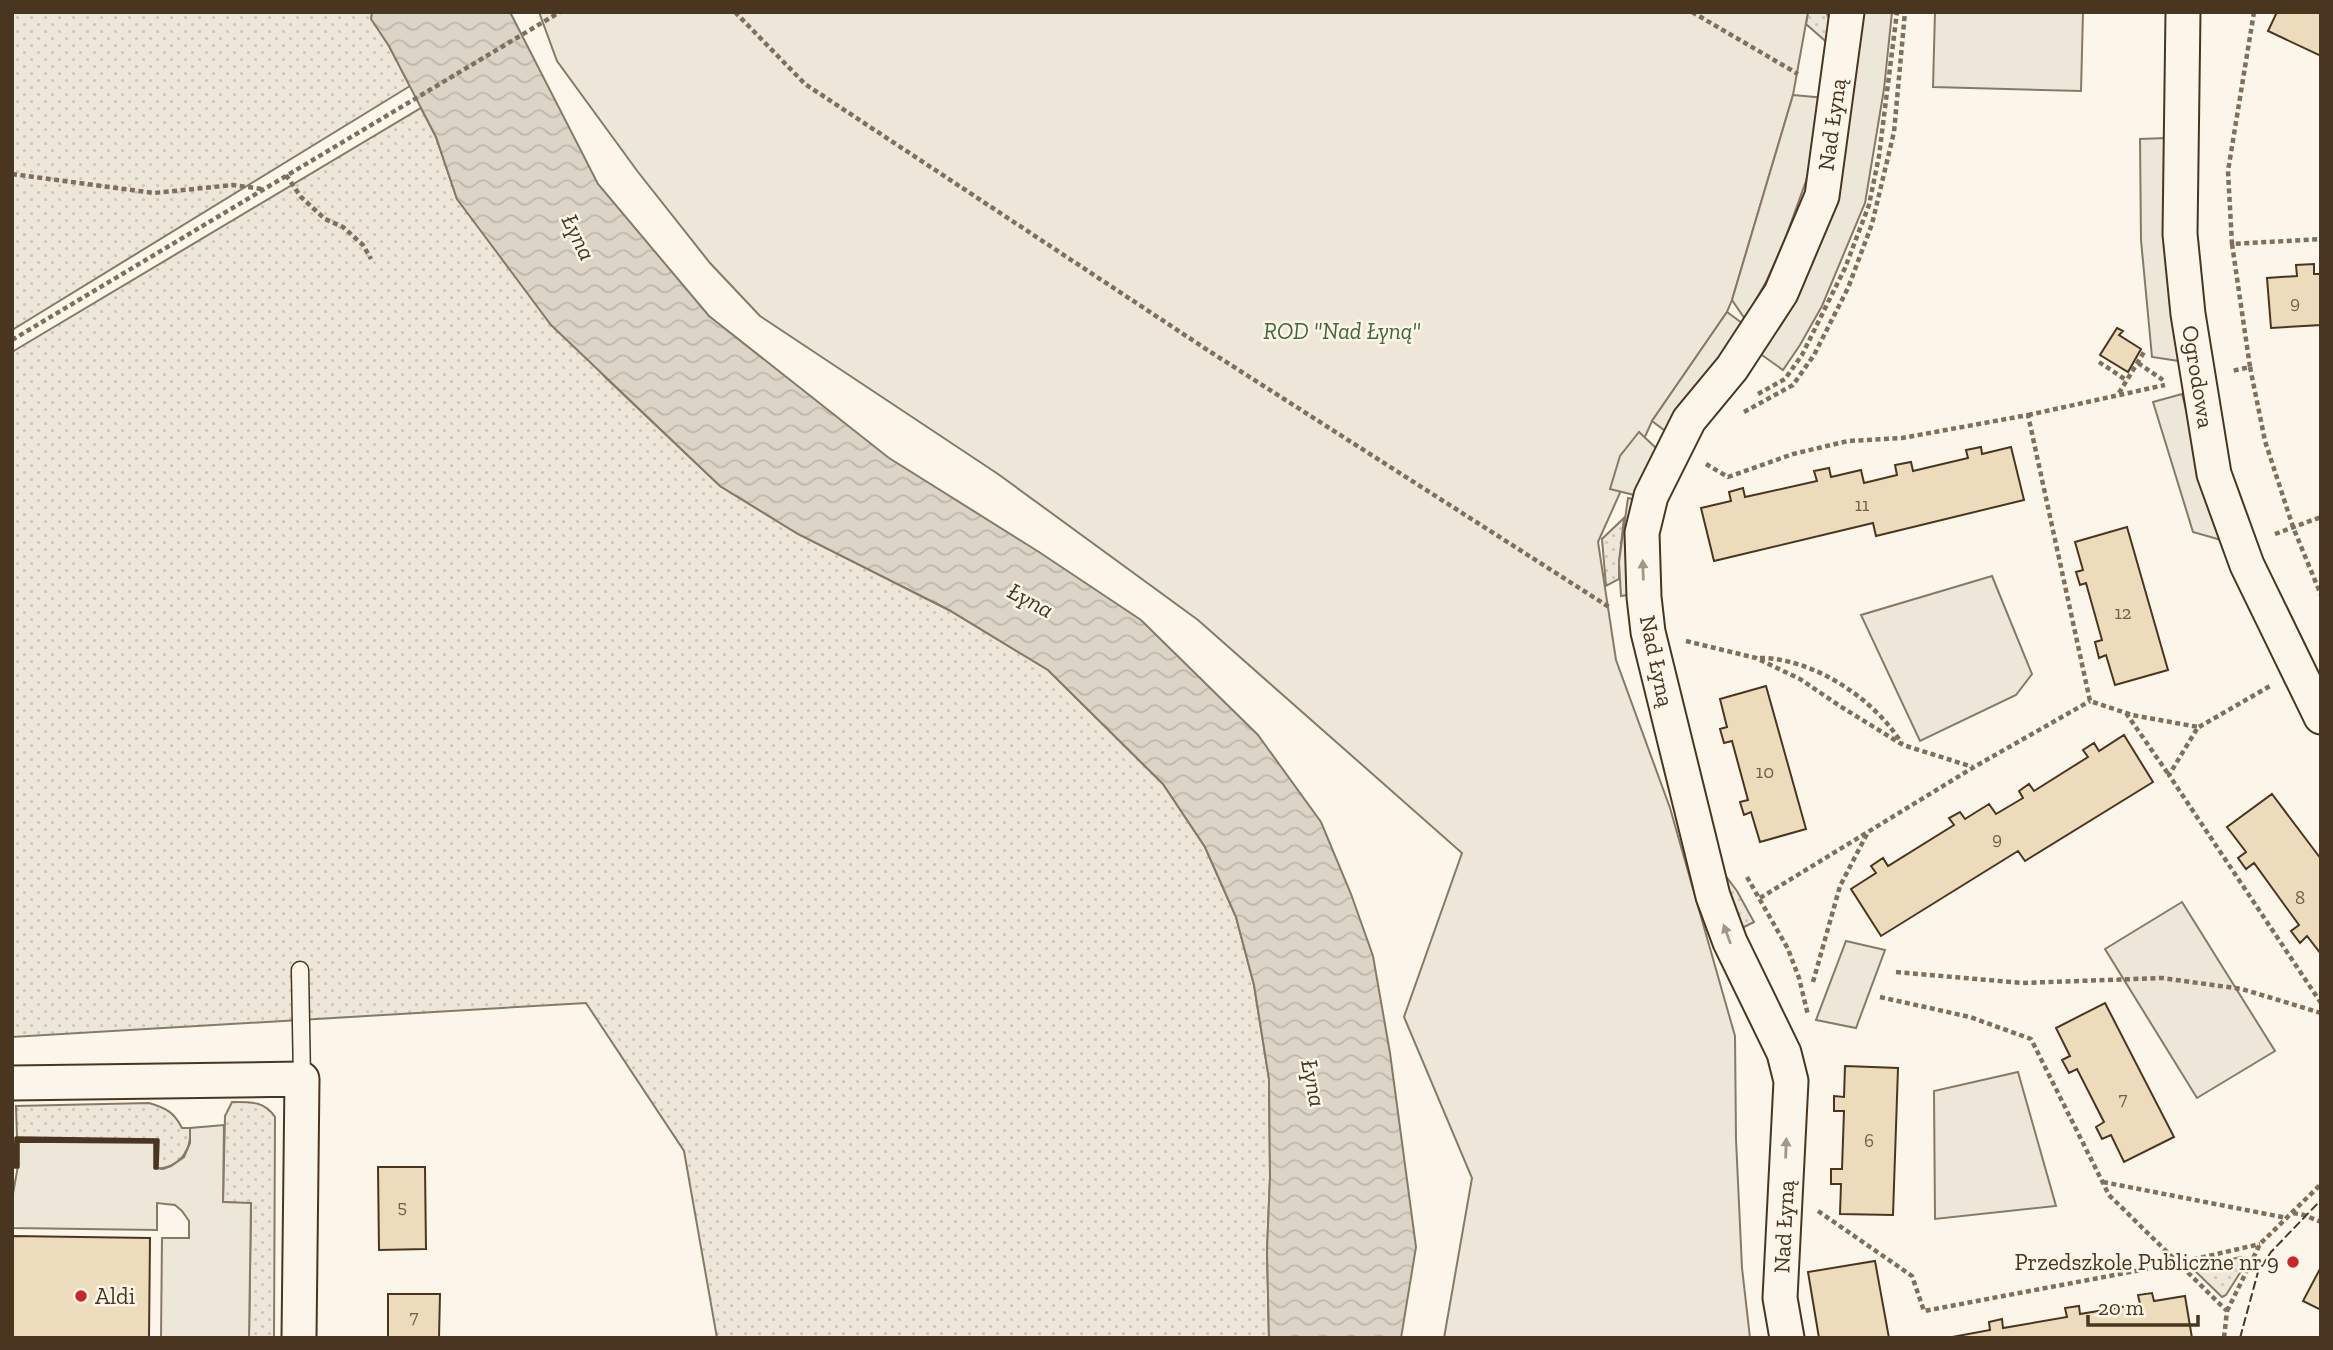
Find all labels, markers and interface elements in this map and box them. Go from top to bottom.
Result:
street label: Nad Łyną [1812,76,1852,172]
water label: Łyna [556,209,602,265]
house number: 9 [2290,291,2300,314]
park label: ROD "Nad Łyną" [1263,317,1421,345]
street label: Ogrodowa [2176,323,2220,430]
house number: 11 [1855,493,1869,516]
one-way arrow [1638,559,1649,581]
water label: Łyna [1003,576,1059,624]
house number: 12 [2114,601,2132,624]
street label: Nad Łyną [1634,613,1681,710]
house number: 10 [1756,760,1774,783]
house number: 9 [1992,827,2002,850]
house number: 8 [2295,886,2305,909]
one-way arrow [1721,924,1732,945]
water label: Łyna [1295,1057,1333,1109]
house number: 7 [2119,1087,2128,1110]
house number: 6 [1864,1129,1874,1152]
one-way arrow [1781,1137,1792,1159]
street label: Nad Łyną [1767,1179,1800,1274]
house number: 5 [397,1195,407,1218]
place label: Przedszkole Publiczne nr 9 [2014,1248,2279,1276]
marker: Przedszkole Publiczne nr 9 [2285,1254,2301,1270]
place label: Aldi [95,1282,135,1310]
scale bar [2088,1284,2198,1328]
marker: Aldi [73,1288,89,1304]
text: 20 m [2098,1295,2144,1320]
house number: 7 [410,1305,419,1328]

